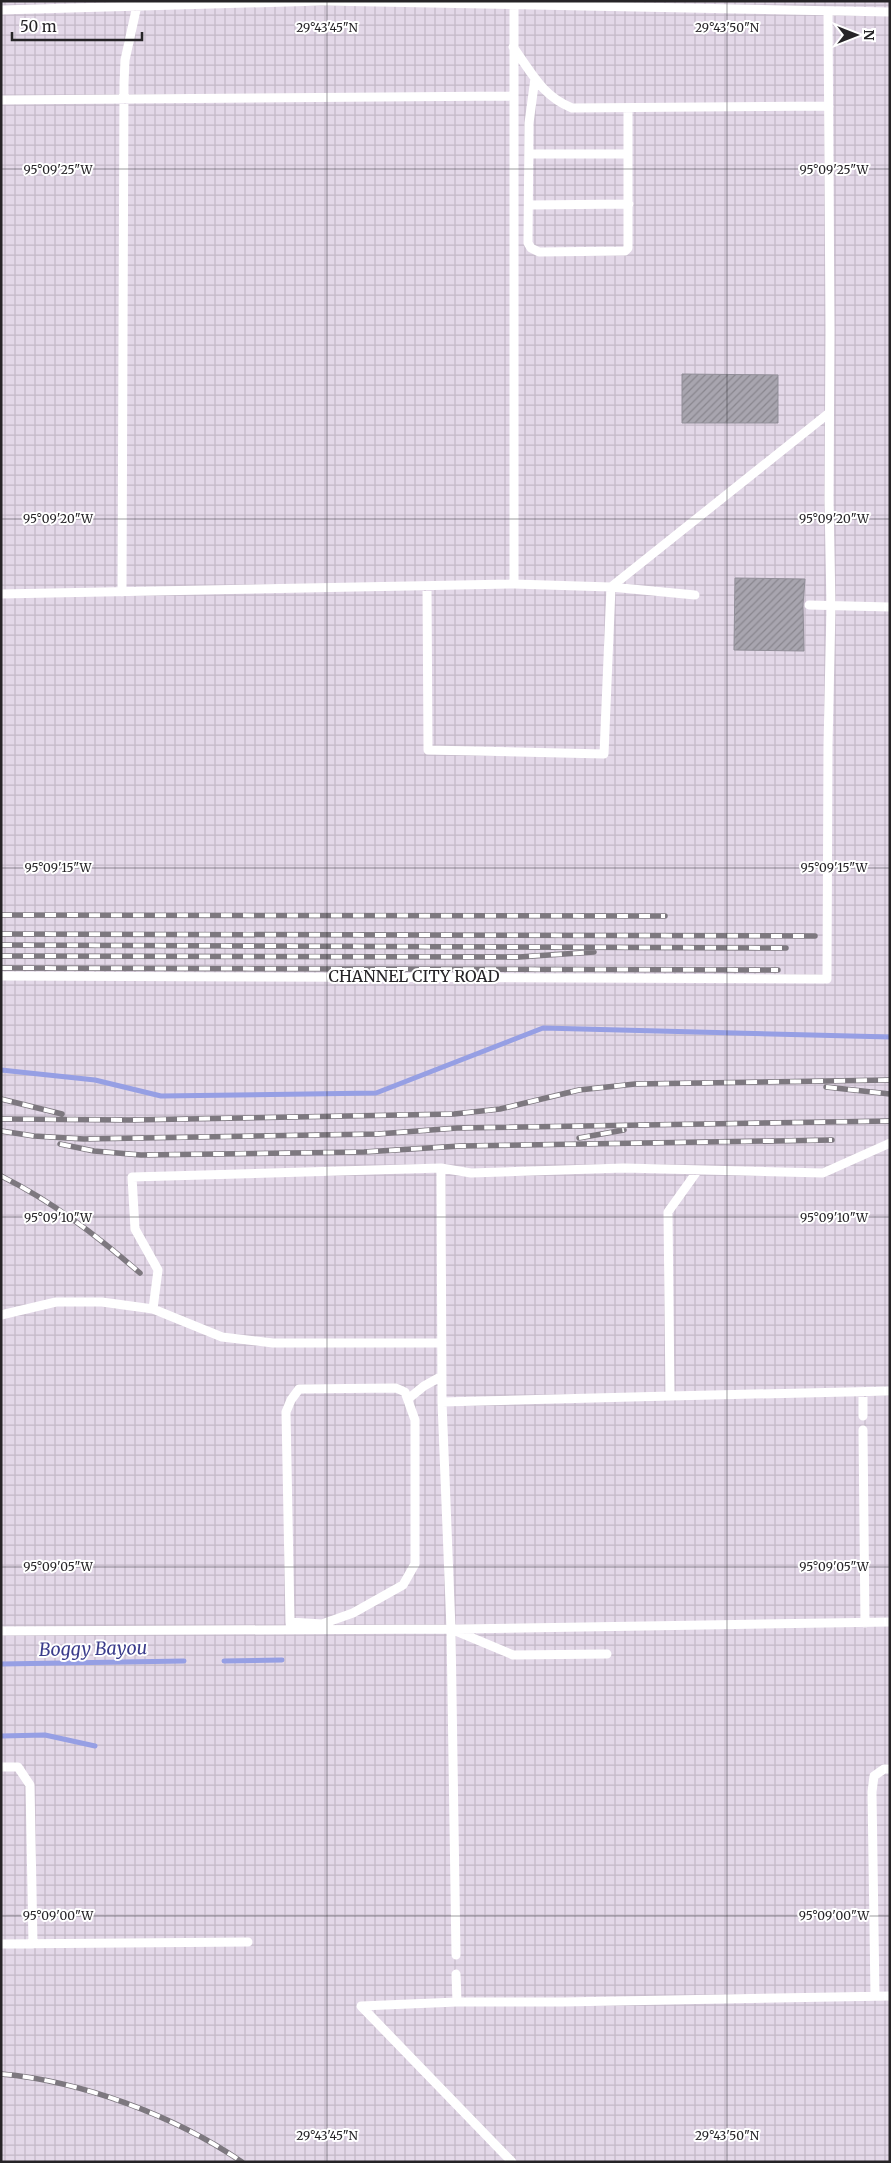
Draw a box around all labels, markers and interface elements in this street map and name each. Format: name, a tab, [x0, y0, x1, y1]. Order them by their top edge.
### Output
scale bar	[12, 10, 142, 42]
north arrow	[831, 10, 881, 60]
text: 50 m	[20, 17, 57, 36]
text: 29°43'45"N	[296, 20, 358, 35]
text: 29°43'50"N	[695, 20, 760, 35]
text: N	[860, 29, 878, 41]
text: 95°09'25"W	[24, 162, 93, 177]
text: 95°09'25"W	[800, 162, 869, 177]
text: 95°09'20"W	[23, 511, 94, 526]
text: 95°09'20"W	[799, 511, 870, 526]
text: 95°09'15"W	[24, 860, 93, 875]
text: 95°09'15"W	[800, 860, 869, 875]
street label: CHANNEL CITY ROAD	[328, 966, 500, 986]
text: 95°09'10"W	[24, 1210, 93, 1225]
text: 95°09'10"W	[800, 1210, 869, 1225]
text: 95°09'05"W	[23, 1559, 94, 1574]
text: 95°09'05"W	[799, 1559, 870, 1574]
water label: Boggy Bayou	[39, 1636, 147, 1661]
text: 95°09'00"W	[23, 1908, 94, 1923]
text: 95°09'00"W	[799, 1908, 870, 1923]
text: 29°43'45"N	[296, 2128, 358, 2143]
text: 29°43'50"N	[695, 2128, 760, 2143]

